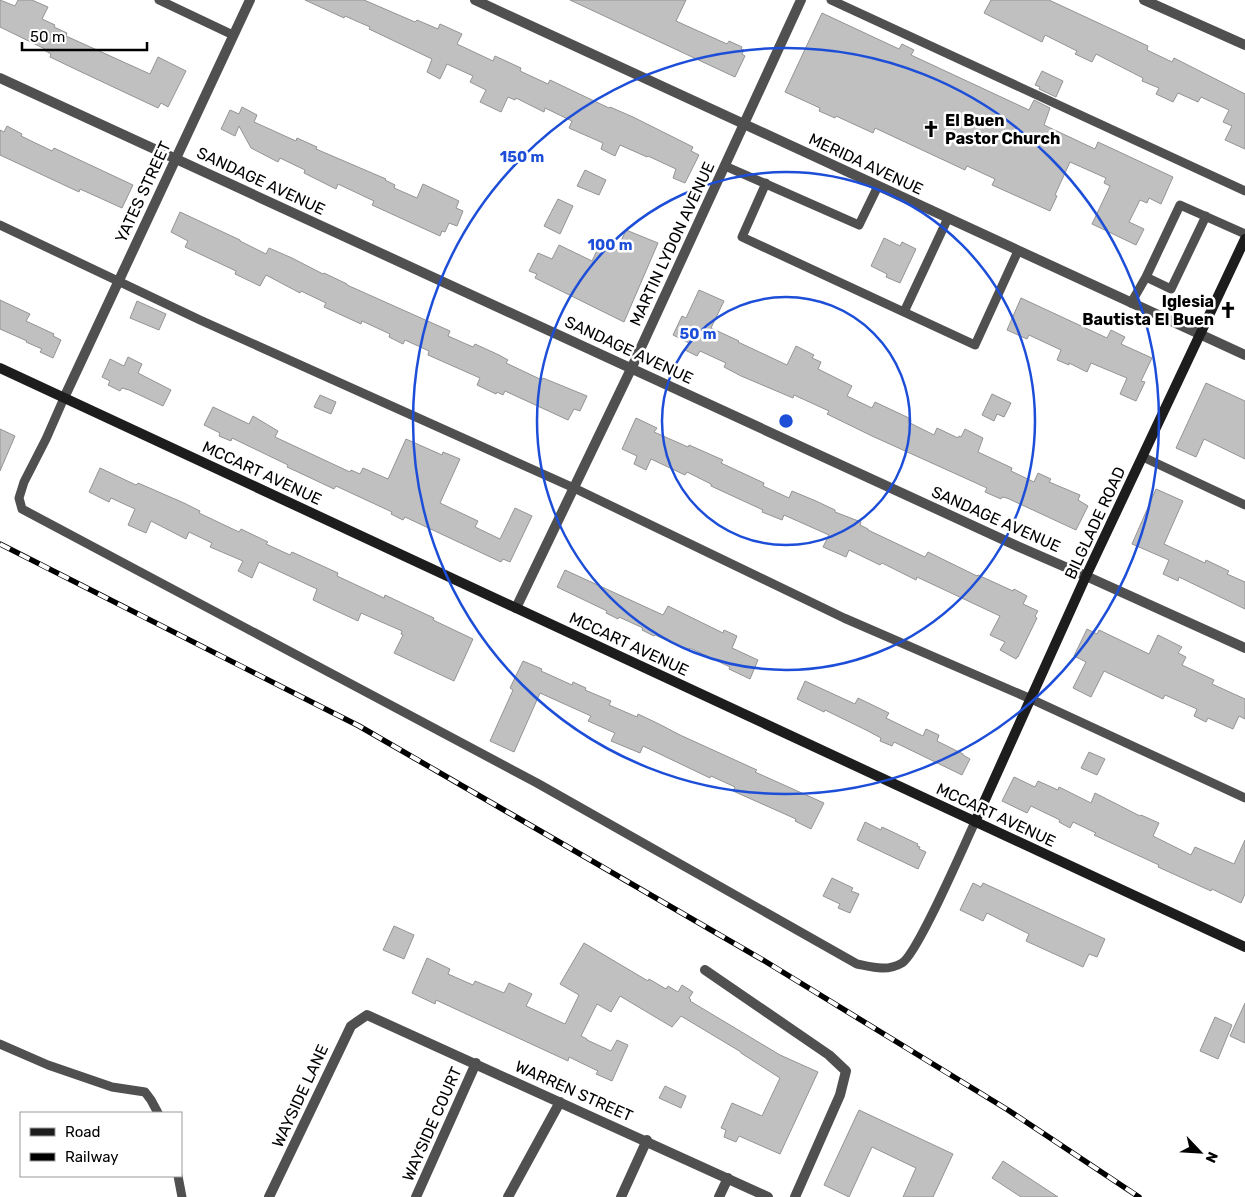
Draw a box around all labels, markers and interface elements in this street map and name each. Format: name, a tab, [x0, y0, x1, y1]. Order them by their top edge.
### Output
scale bar	[22, 20, 148, 52]
text: 50 m	[30, 28, 65, 46]
place label: El Buen Pastor Church	[945, 111, 1060, 148]
church icon: El Buen Pastor Church	[921, 119, 941, 139]
street label: MERIDA AVENUE	[806, 129, 926, 199]
street label: YATES STREET	[111, 138, 175, 246]
street label: SANDAGE AVENUE	[194, 143, 328, 219]
text: 150 m	[500, 148, 544, 166]
street label: MARTIN LYDON AVENUE	[626, 159, 718, 329]
text: 100 m	[588, 236, 632, 254]
place label: Iglesia Bautista El Buen	[1082, 292, 1214, 329]
church icon: Iglesia Bautista El Buen	[1218, 300, 1238, 320]
street label: SANDAGE AVENUE	[562, 312, 696, 388]
text: 50 m	[680, 325, 716, 343]
centre of rings	[777, 412, 795, 430]
street label: MCCART AVENUE	[199, 437, 325, 509]
street label: BILGLADE ROAD	[1061, 464, 1129, 582]
street label: SANDAGE AVENUE	[929, 482, 1063, 556]
street label: MCCART AVENUE	[566, 608, 692, 680]
street label: MCCART AVENUE	[933, 779, 1059, 851]
street label: WAYSIDE LANE	[268, 1041, 332, 1151]
street label: WARREN STREET	[512, 1056, 636, 1126]
street label: WAYSIDE COURT	[398, 1064, 466, 1184]
legend	[20, 1112, 182, 1177]
text: Road	[65, 1123, 101, 1141]
north arrow	[1175, 1127, 1225, 1177]
text: Railway	[65, 1148, 119, 1166]
text: N	[1201, 1149, 1221, 1165]

